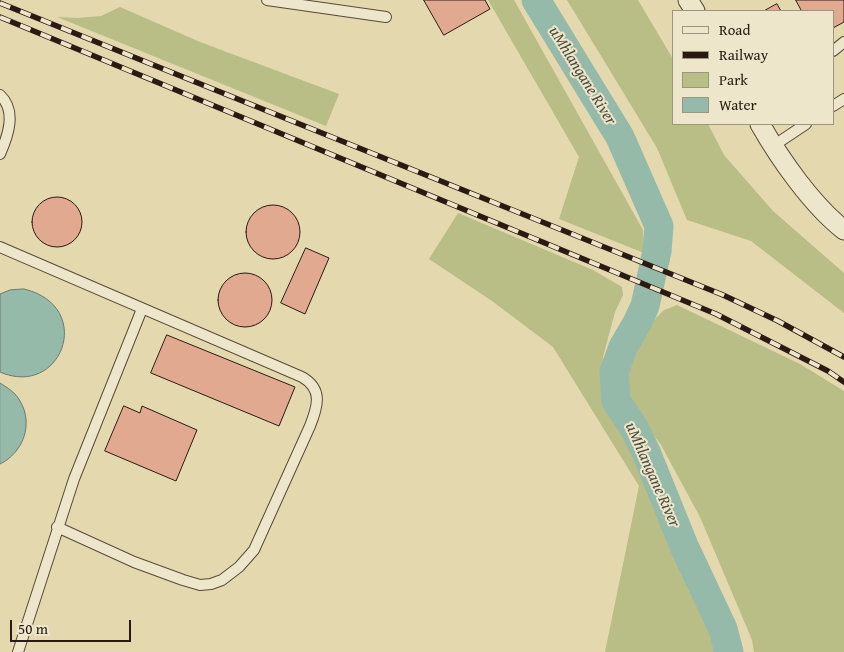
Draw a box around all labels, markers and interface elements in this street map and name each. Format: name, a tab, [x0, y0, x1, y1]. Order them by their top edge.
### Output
legend	[672, 10, 834, 125]
text: Road	[719, 19, 750, 40]
water label: uMhlangane River	[544, 23, 620, 129]
text: Railway	[719, 44, 768, 65]
text: Park	[719, 69, 748, 90]
text: Water	[719, 94, 757, 115]
water label: uMhlangane River	[620, 420, 684, 530]
scale bar	[12, 610, 134, 642]
text: 50 m	[18, 618, 48, 639]

